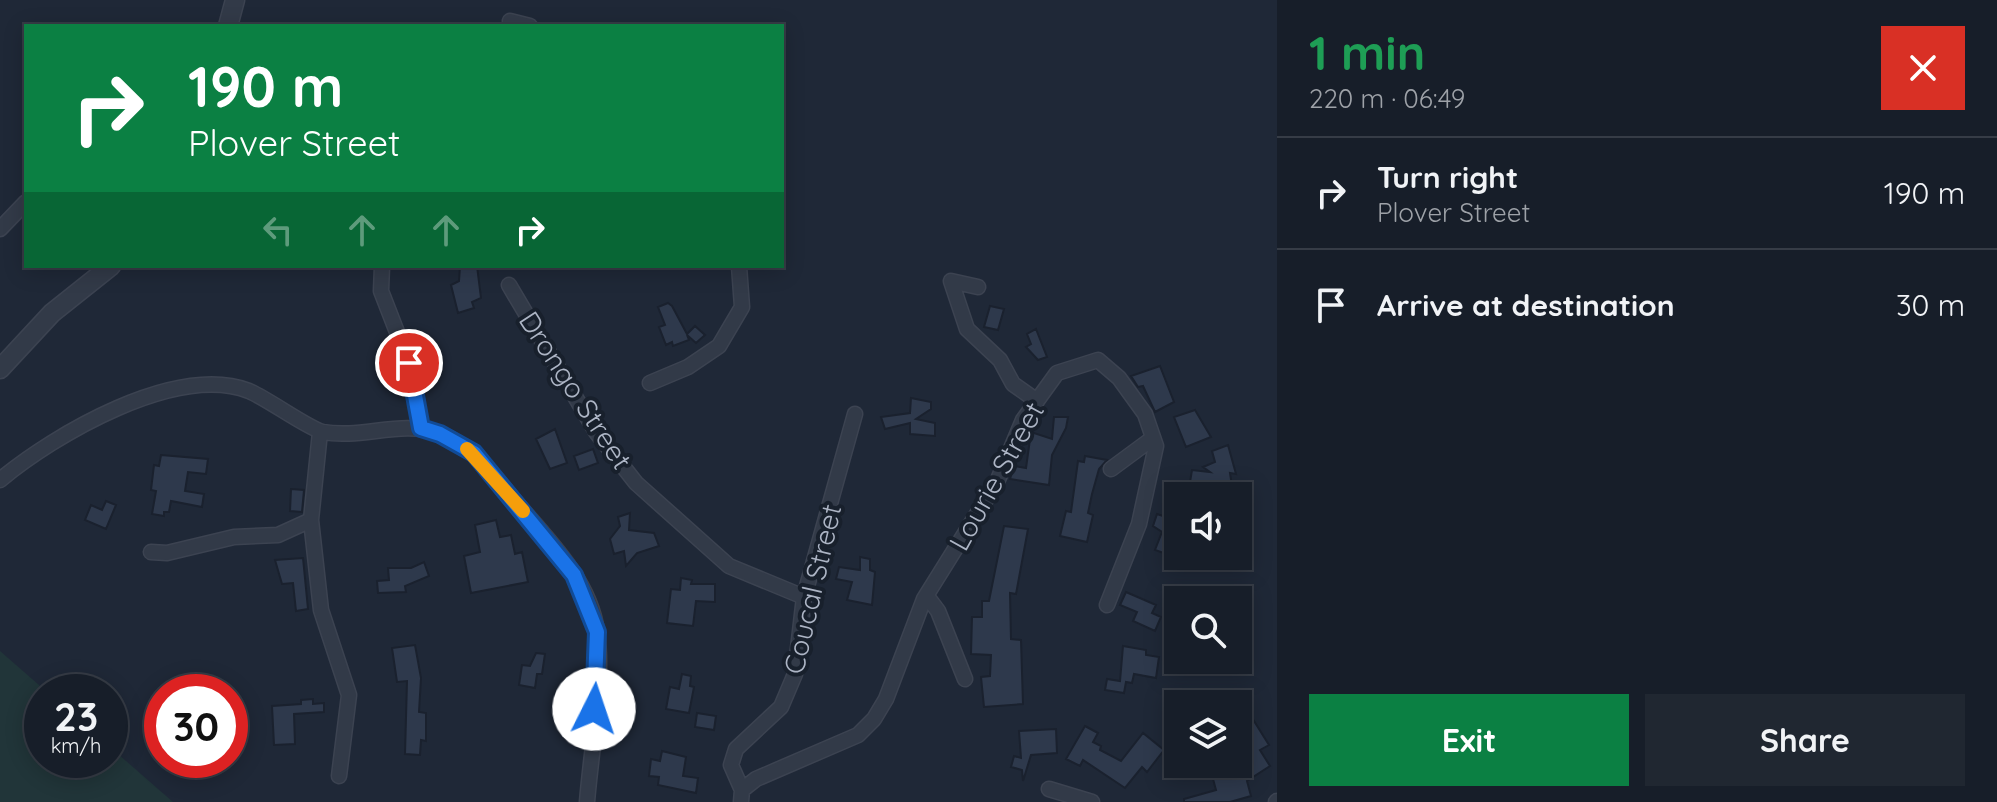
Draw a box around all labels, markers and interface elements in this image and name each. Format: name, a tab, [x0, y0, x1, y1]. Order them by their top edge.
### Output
text: 1 min	[1309, 22, 1425, 82]
button: close	[1881, 26, 1965, 110]
text: 190 m	[188, 51, 343, 121]
icon: right	[56, 56, 160, 160]
text: 220 m · 06:49	[1309, 82, 1465, 115]
text: Plover Street	[188, 120, 400, 165]
text: Turn right	[1377, 158, 1518, 196]
icon: right	[1309, 171, 1353, 215]
text: 190 m	[1884, 174, 1965, 212]
text: Plover Street	[1377, 196, 1530, 229]
icon: left	[256, 208, 300, 252]
icon: ahead	[340, 208, 384, 252]
icon: ahead	[424, 208, 468, 252]
icon: right	[508, 208, 552, 252]
icon: arrive	[1309, 283, 1353, 327]
text: Arrive at destination	[1377, 286, 1675, 324]
text: 30 m	[1896, 286, 1965, 324]
street label: Drongo Street	[512, 304, 640, 476]
pin	[375, 329, 443, 397]
icon: arrive	[387, 341, 431, 385]
street label: Lourie Street	[941, 396, 1051, 556]
map controls	[1164, 482, 1252, 778]
button: sound	[1164, 482, 1252, 570]
street label: Coucal Street	[775, 501, 849, 677]
button: search	[1164, 586, 1252, 674]
position arrow	[552, 667, 636, 751]
speed limit sign: 30	[144, 674, 248, 778]
button: layers	[1164, 690, 1252, 778]
text: 23	[54, 691, 98, 741]
button: Exit	[1309, 694, 1629, 786]
button: Share	[1645, 694, 1965, 786]
text: km/h	[51, 733, 101, 758]

